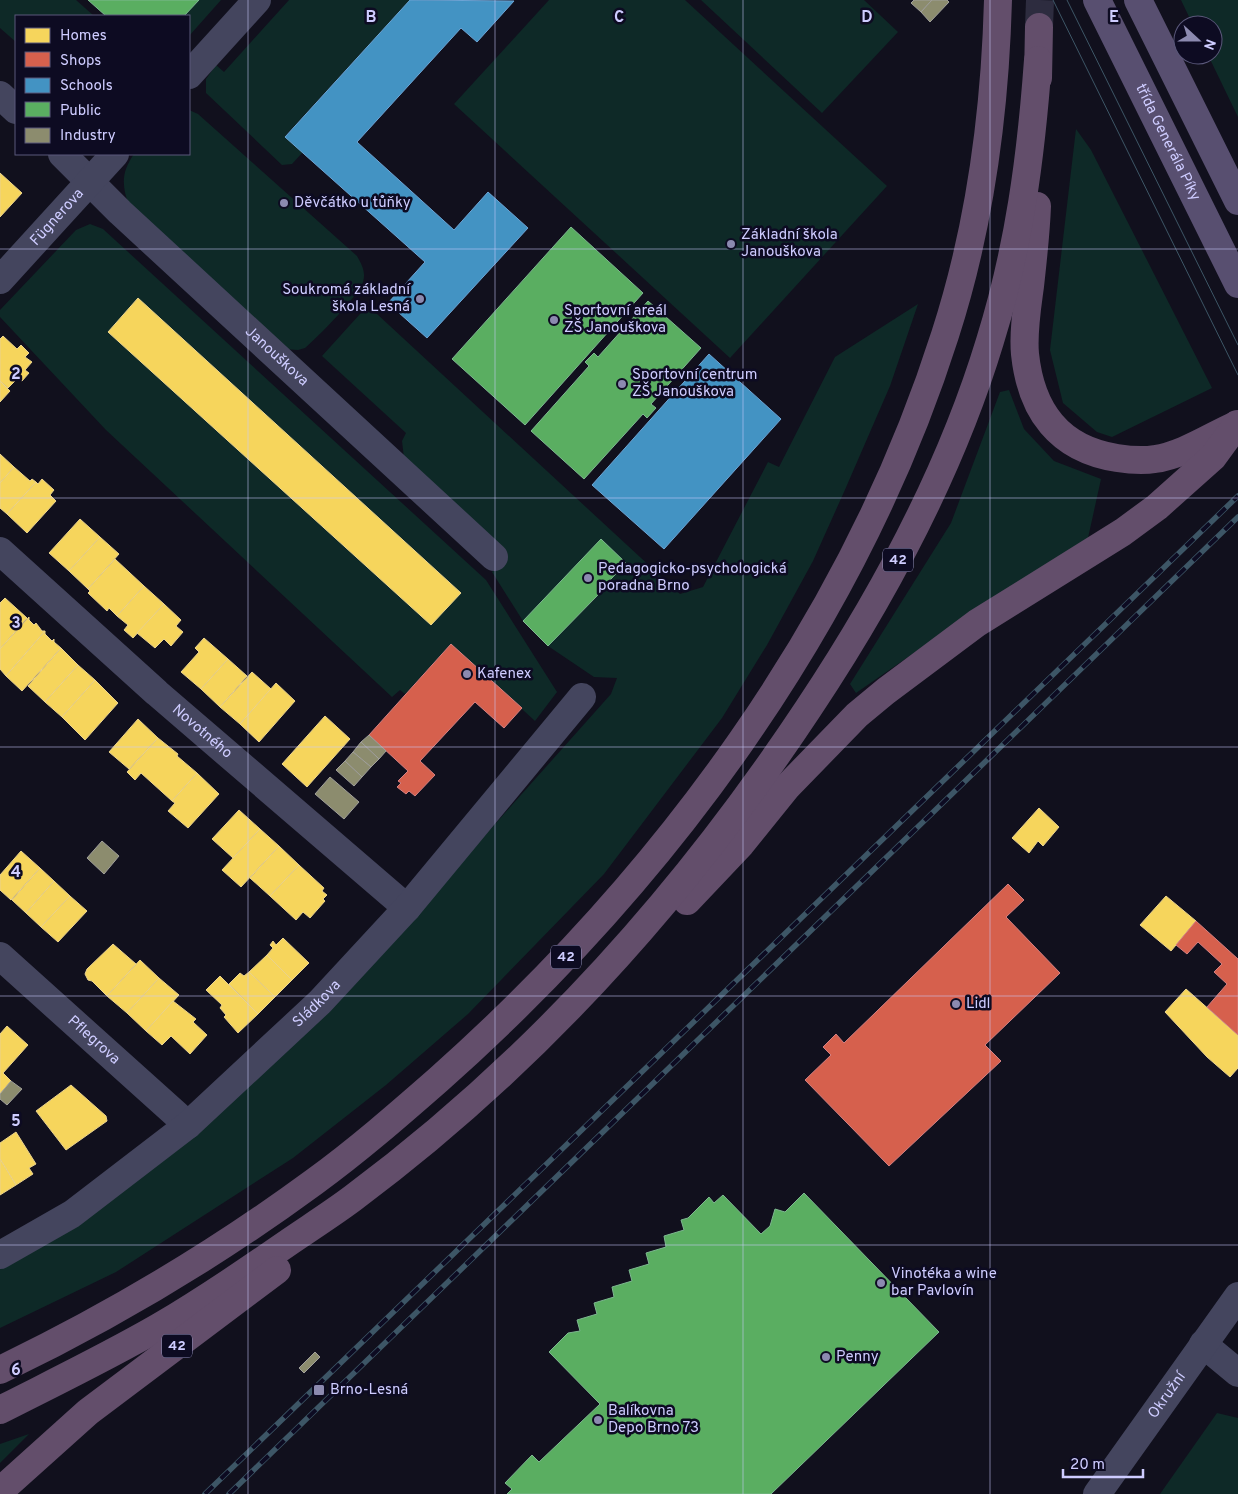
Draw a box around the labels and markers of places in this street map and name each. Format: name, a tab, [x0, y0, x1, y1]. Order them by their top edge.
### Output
place label: Děvčátko u tůňky	[294, 194, 411, 213]
marker: Děvčátko u tůňky	[278, 197, 290, 209]
place label: Základní škola Janouškova	[741, 226, 838, 262]
marker: Základní škola Janouškova	[725, 238, 737, 250]
place label: Soukromá základní škola Lesná	[282, 281, 411, 317]
marker: Soukromá základní škola Lesná	[414, 293, 426, 305]
place label: Sportovní areál ZŠ Janouškova	[564, 302, 667, 338]
marker: Sportovní areál ZŠ Janouškova	[548, 314, 560, 326]
place label: Sportovní centrum ZŠ Janouškova	[632, 366, 758, 402]
marker: Sportovní centrum ZŠ Janouškova	[616, 378, 628, 390]
place label: Pedagogicko-psychologická poradna Brno	[598, 560, 787, 596]
marker: Pedagogicko-psychologická poradna Brno	[582, 572, 594, 584]
place label: Kafenex	[477, 665, 532, 684]
marker: Kafenex	[461, 668, 473, 680]
place label: Lidl	[966, 995, 991, 1014]
marker: Lidl	[950, 998, 962, 1010]
place label: Vinotéka a wine bar Pavlovín	[891, 1265, 997, 1301]
marker: Vinotéka a wine bar Pavlovín	[875, 1277, 887, 1289]
place label: Penny	[836, 1348, 879, 1367]
marker: Penny	[820, 1351, 832, 1363]
place label: Brno-Lesná	[330, 1381, 408, 1400]
marker: Brno-Lesná	[312, 1383, 326, 1397]
place label: Balíkovna Depo Brno 73	[608, 1402, 699, 1438]
marker: Balíkovna Depo Brno 73	[592, 1414, 604, 1426]

